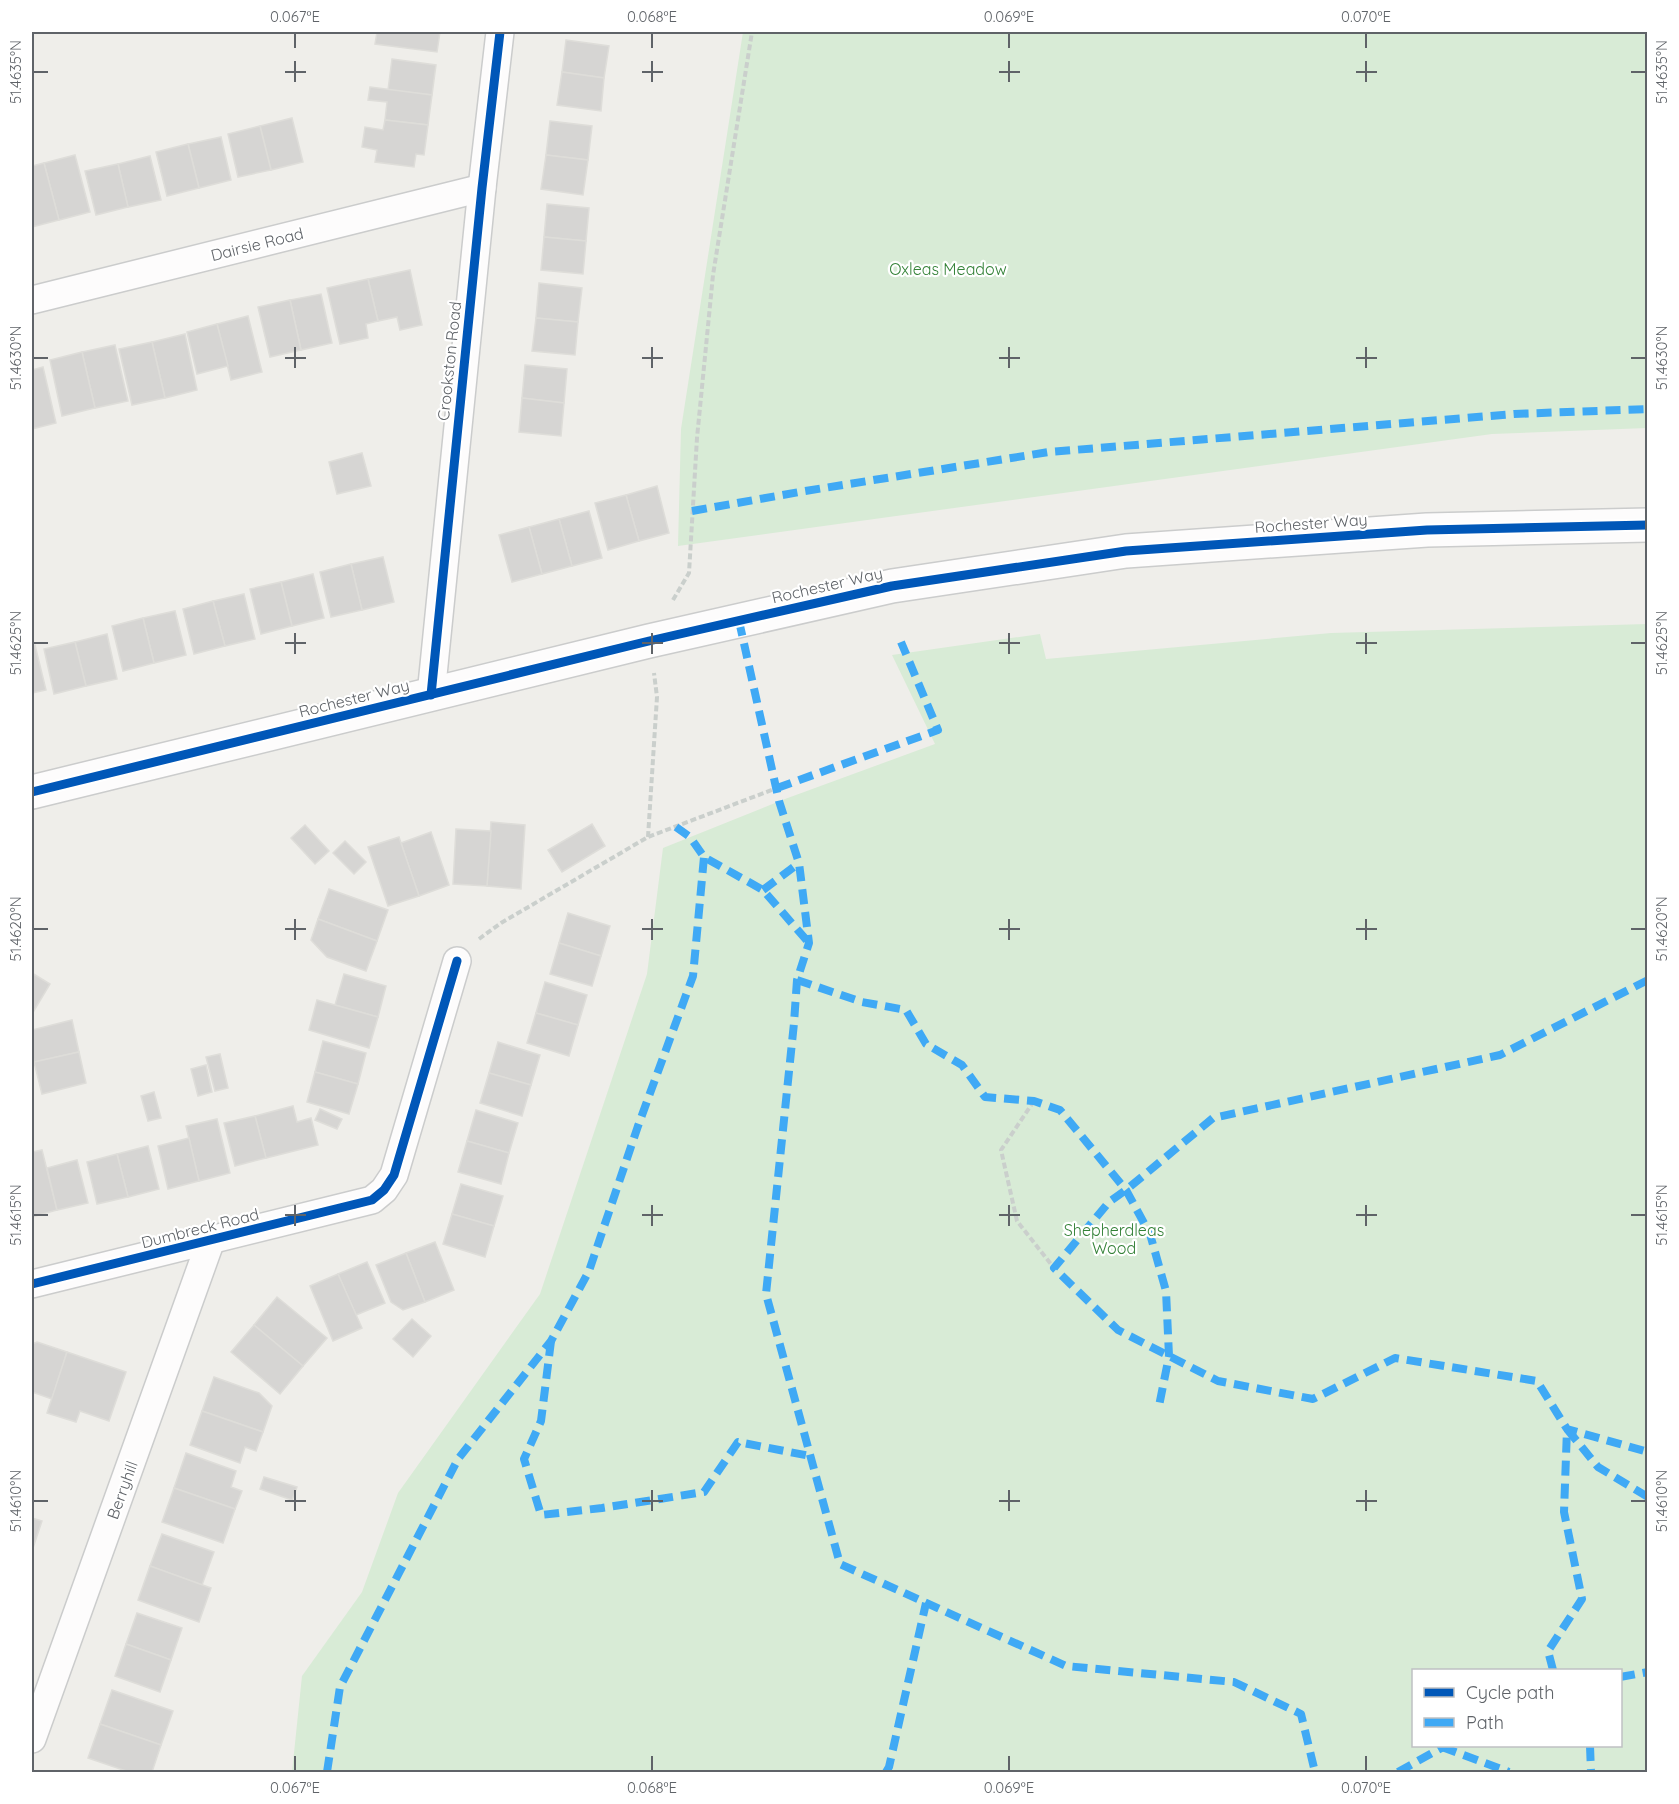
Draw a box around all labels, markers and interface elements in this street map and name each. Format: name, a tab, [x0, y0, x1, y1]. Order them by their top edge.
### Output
text: 0.067°E	[270, 7, 320, 26]
text: 0.068°E	[627, 7, 677, 26]
text: 0.069°E	[984, 7, 1034, 26]
text: 0.070°E	[1341, 7, 1391, 26]
text: 51.4635°N	[6, 40, 25, 104]
text: 51.4635°N	[1652, 40, 1671, 104]
street label: Dairsie Road	[209, 223, 305, 265]
park label: Oxleas Meadow	[889, 259, 1007, 279]
street label: Crookston Road	[433, 300, 465, 422]
text: 51.4630°N	[6, 326, 25, 390]
text: 51.4630°N	[1652, 326, 1671, 390]
street label: Rochester Way	[1254, 509, 1368, 537]
street label: Rochester Way	[770, 563, 884, 607]
text: 51.4625°N	[6, 611, 25, 675]
text: 51.4625°N	[1652, 611, 1671, 675]
street label: Rochester Way	[297, 675, 411, 721]
text: 51.4620°N	[6, 896, 25, 962]
text: 51.4620°N	[1652, 896, 1671, 962]
text: 51.4615°N	[6, 1184, 25, 1246]
text: 51.4615°N	[1652, 1184, 1671, 1246]
street label: Dumbreck Road	[139, 1204, 261, 1252]
park label: Shepherdleas Wood	[1064, 1220, 1164, 1258]
street label: Berryhill	[102, 1458, 142, 1522]
text: 51.4610°N	[6, 1470, 25, 1532]
text: 51.4610°N	[1652, 1470, 1671, 1532]
legend	[1412, 1669, 1622, 1747]
text: Cycle path	[1466, 1681, 1554, 1704]
text: Path	[1466, 1711, 1504, 1734]
text: 0.067°E	[270, 1778, 320, 1797]
text: 0.068°E	[627, 1778, 677, 1797]
text: 0.069°E	[984, 1778, 1034, 1797]
text: 0.070°E	[1341, 1778, 1391, 1797]

